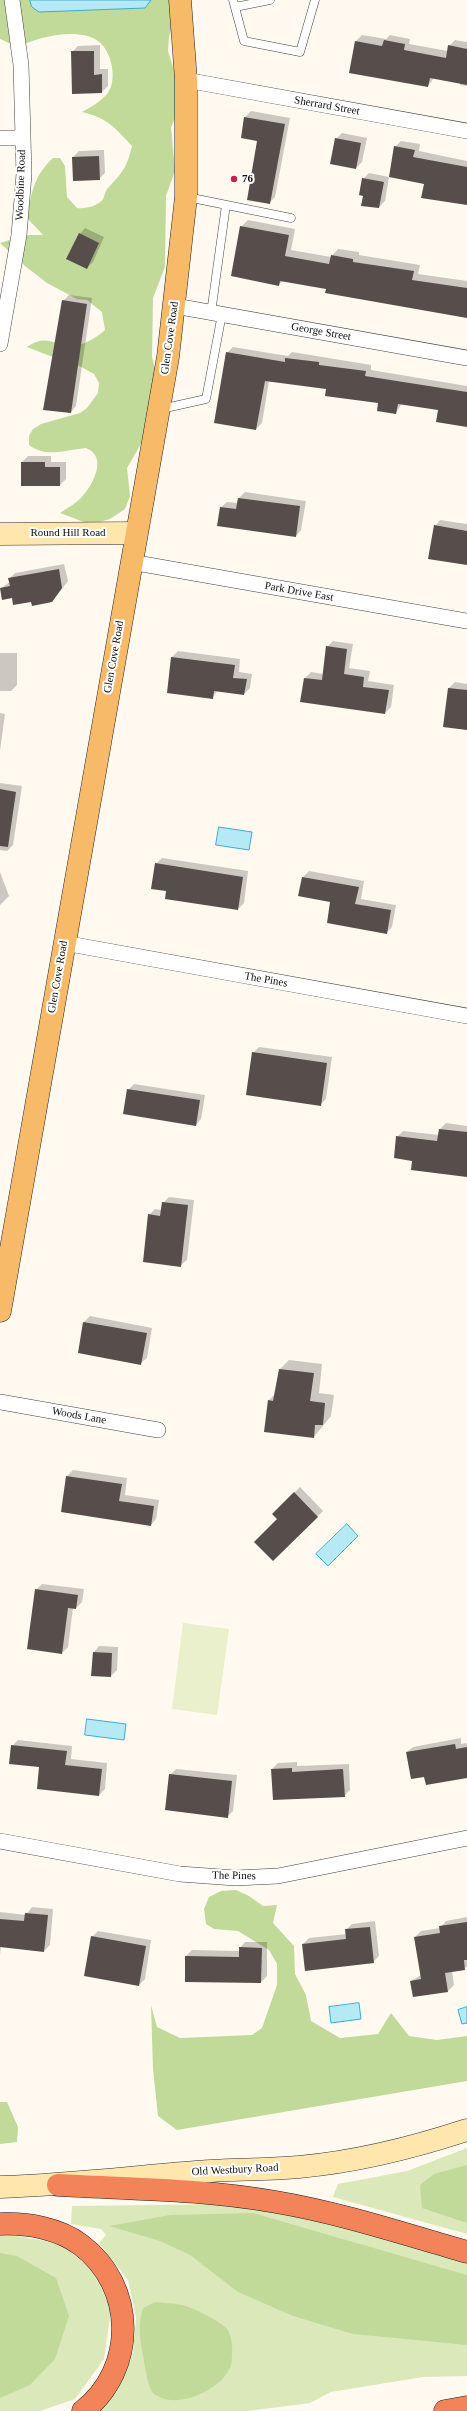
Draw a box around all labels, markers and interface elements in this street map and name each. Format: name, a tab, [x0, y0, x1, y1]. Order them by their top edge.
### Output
street label: Sherrard Street	[293, 94, 361, 118]
street label: Woodbine Road	[13, 149, 29, 221]
place label: 76	[242, 172, 253, 186]
marker: 76	[229, 174, 239, 184]
street label: Glen Cove Road	[158, 301, 182, 375]
street label: George Street	[290, 320, 352, 344]
street label: Round Hill Road	[30, 526, 106, 540]
street label: Park Drive East	[264, 579, 334, 605]
street label: Glen Cove Road	[101, 620, 127, 694]
street label: Glen Cove Road	[45, 940, 71, 1014]
street label: The Pines	[243, 970, 289, 990]
street label: Woods Lane	[51, 1405, 107, 1427]
street label: The Pines	[212, 1869, 256, 1883]
street label: Old Westbury Road	[191, 2161, 279, 2179]

